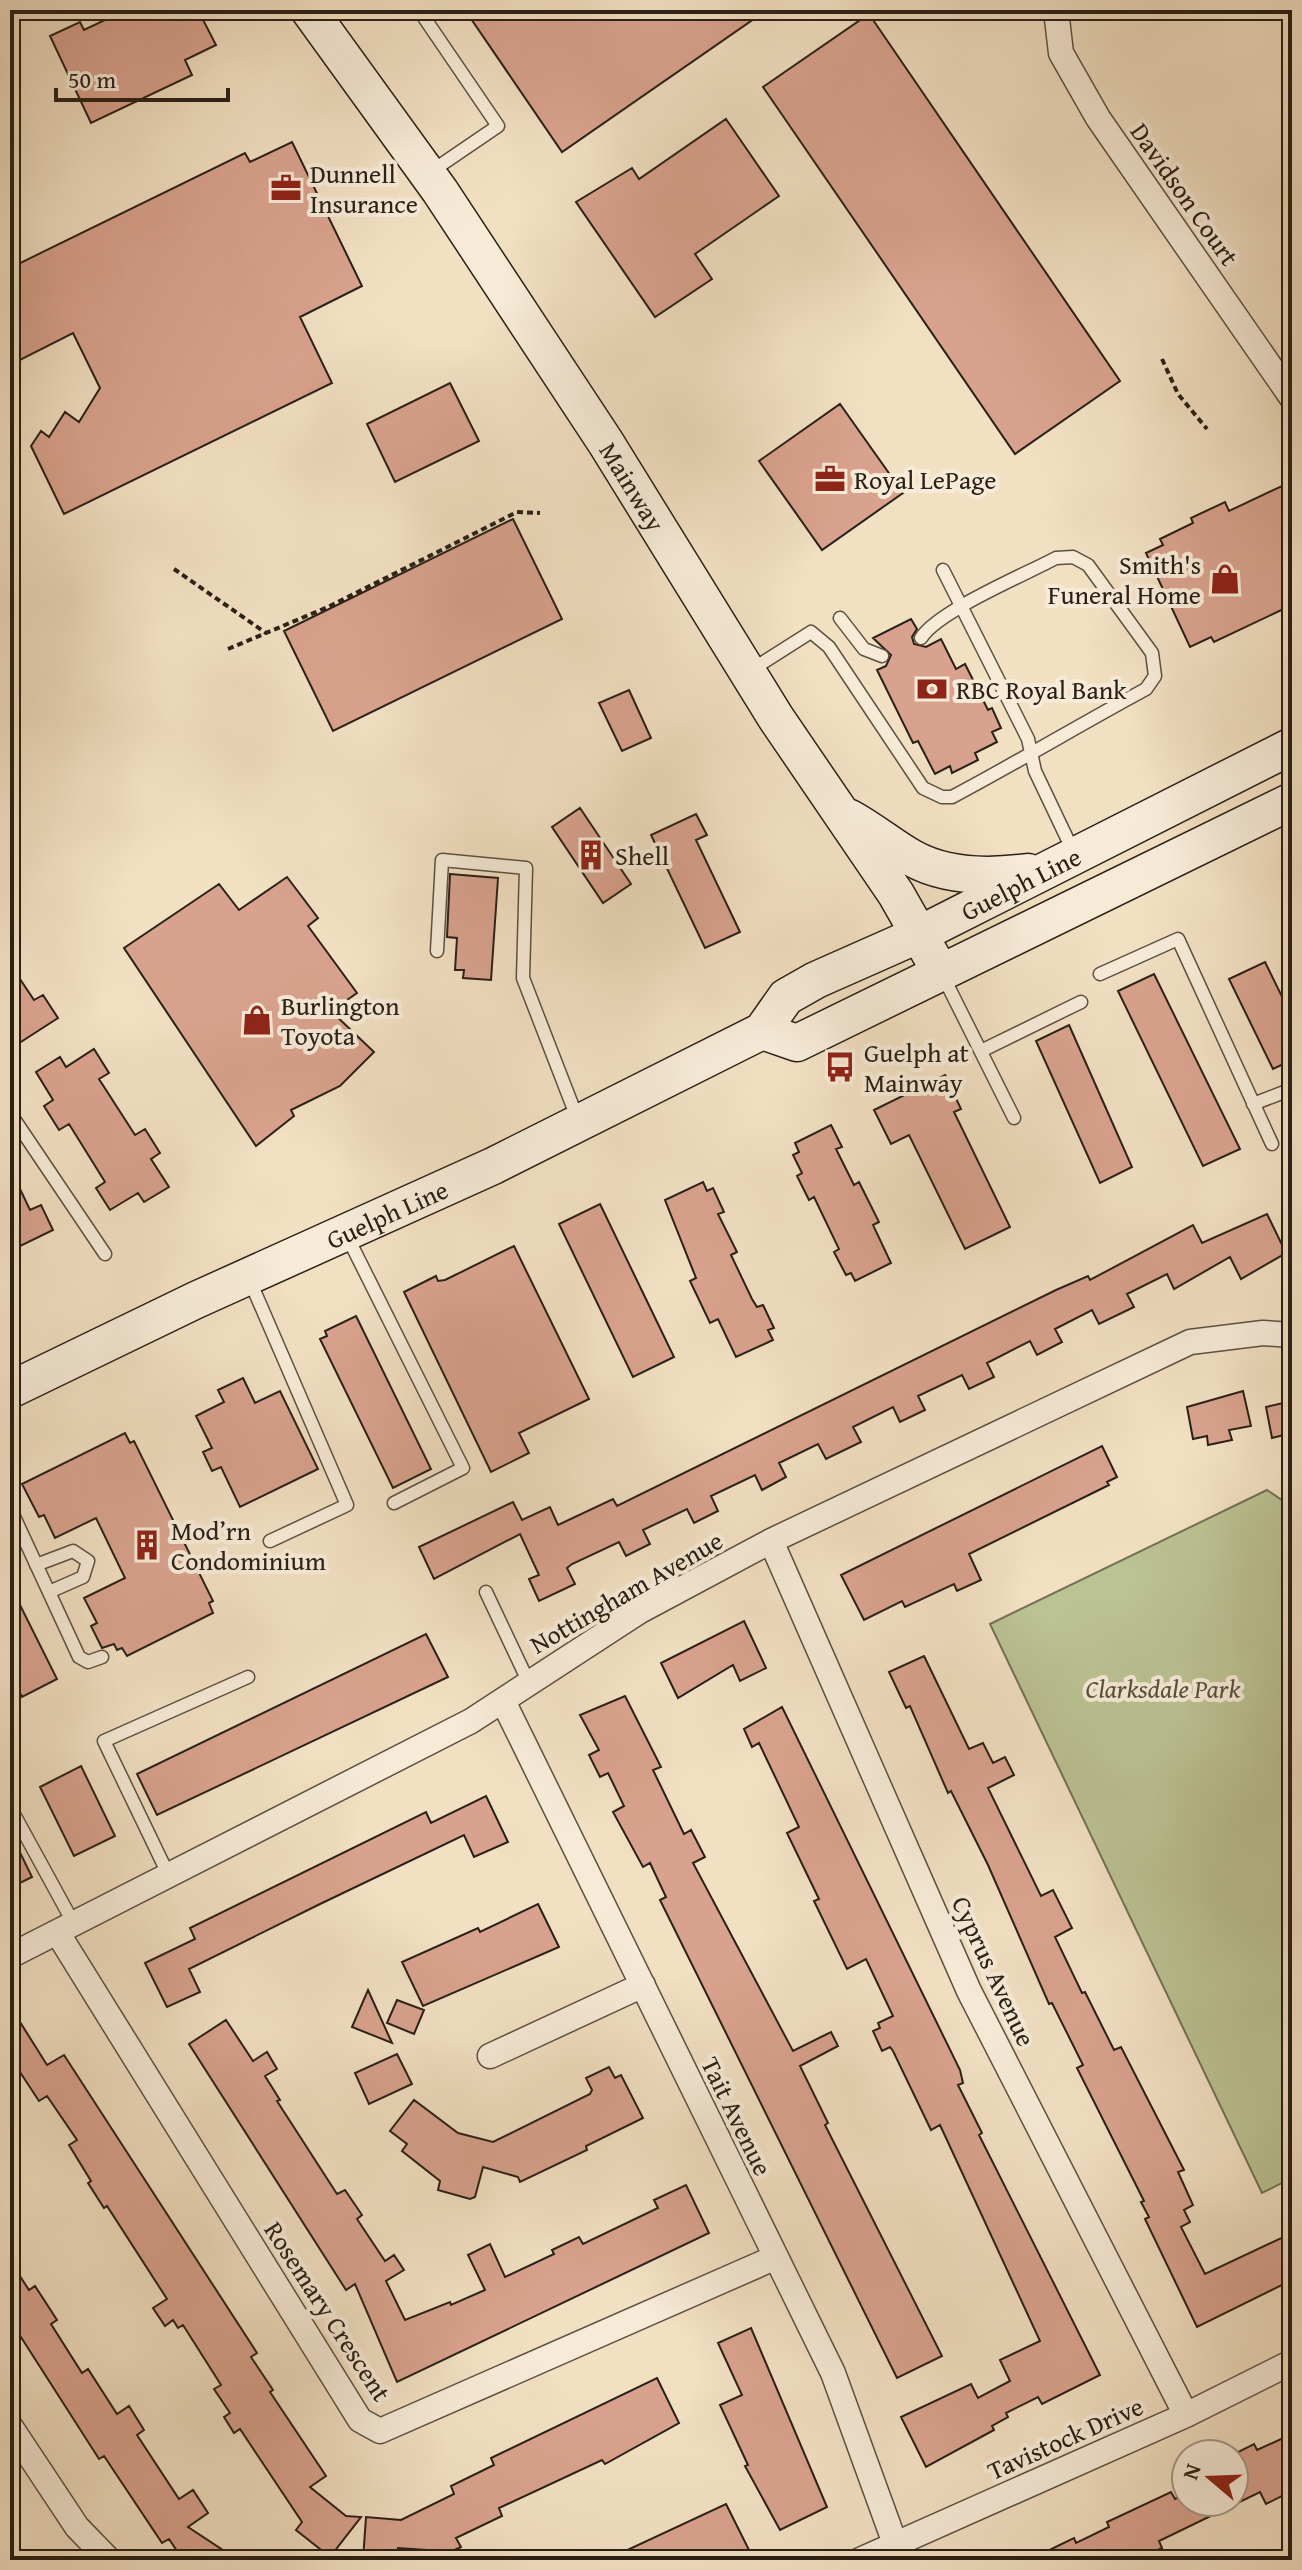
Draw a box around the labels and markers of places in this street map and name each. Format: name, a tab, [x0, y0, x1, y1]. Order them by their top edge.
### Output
place label: Dunnell Insurance	[310, 154, 418, 223]
office icon: Dunnell Insurance	[269, 171, 303, 205]
place label: Royal LePage	[854, 460, 996, 499]
office icon: Royal LePage	[813, 462, 847, 496]
place label: Smith's Funeral Home	[1048, 545, 1201, 614]
shop icon: Smith's Funeral Home	[1208, 562, 1242, 596]
place label: RBC Royal Bank	[956, 670, 1127, 709]
bank icon: RBC Royal Bank	[915, 672, 949, 706]
place label: Shell	[615, 836, 669, 875]
building icon: Shell	[574, 838, 608, 872]
place label: Burlington Toyota	[281, 986, 400, 1055]
shop icon: Burlington Toyota	[240, 1003, 274, 1037]
place label: Guelph at Mainway	[864, 1033, 969, 1102]
bus stop icon: Guelph at Mainway	[823, 1050, 857, 1084]
place label: Mod’rn Condominium	[171, 1511, 326, 1580]
building icon: Mod’rn Condominium	[130, 1528, 164, 1562]

